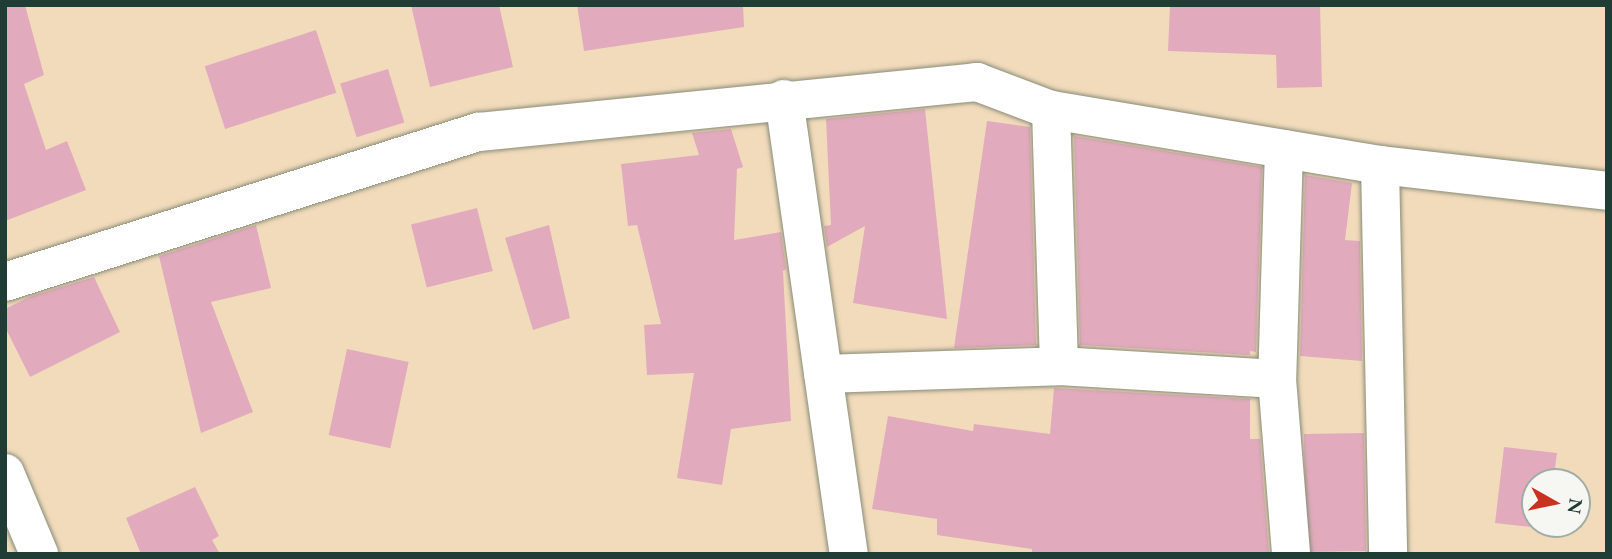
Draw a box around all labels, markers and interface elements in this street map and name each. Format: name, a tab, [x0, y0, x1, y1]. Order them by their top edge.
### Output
north arrow	[1521, 468, 1591, 538]
text: N	[1562, 497, 1589, 516]

